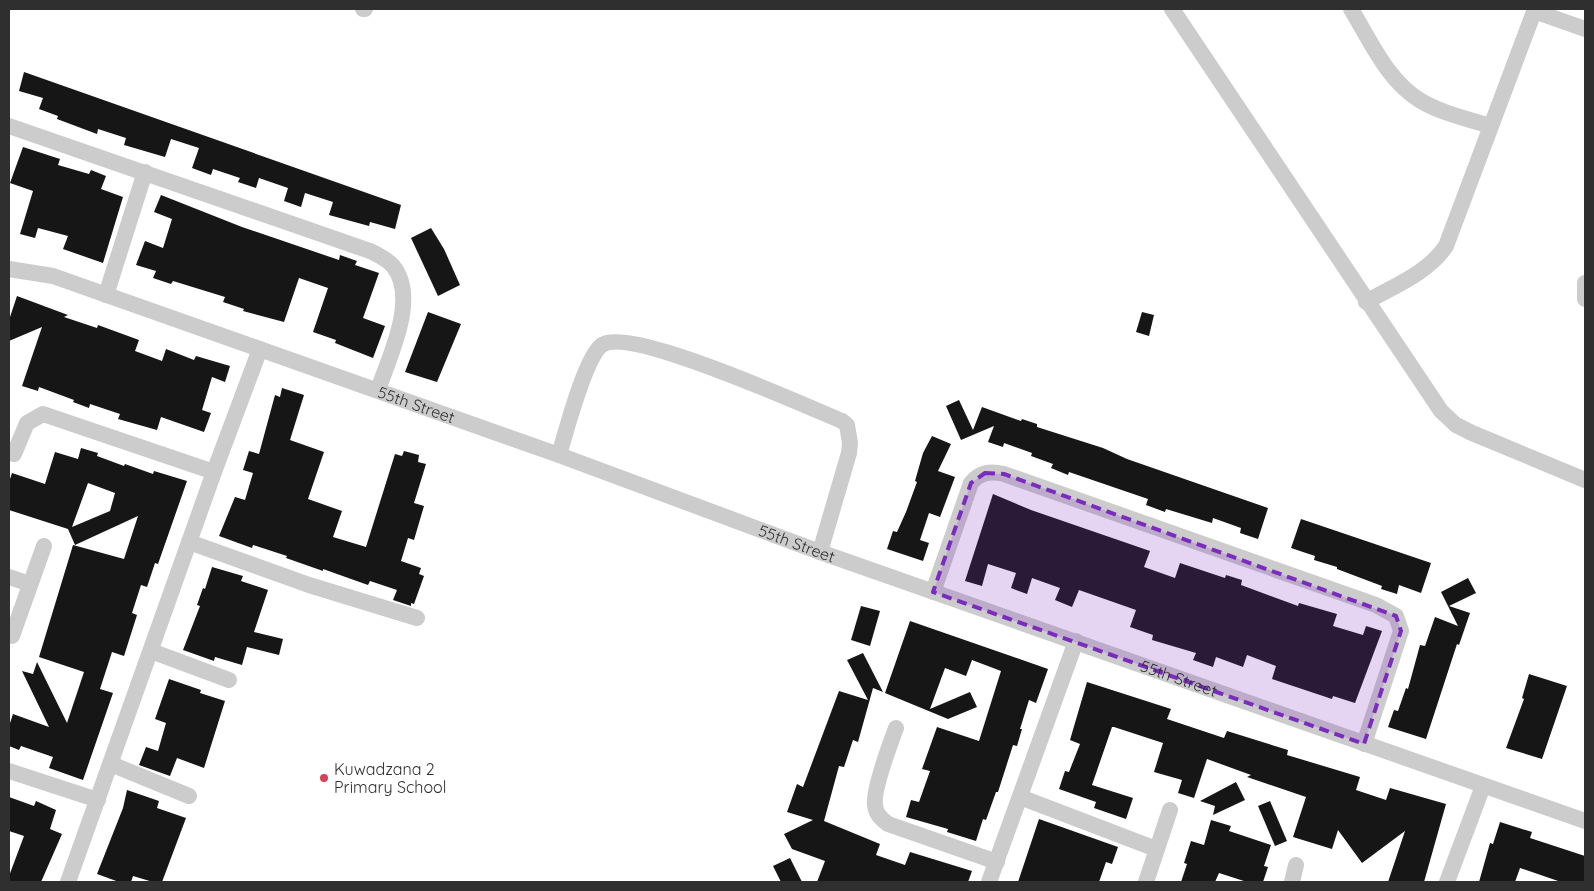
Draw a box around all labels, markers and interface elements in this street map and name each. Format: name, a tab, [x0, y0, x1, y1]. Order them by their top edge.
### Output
street label: 55th Street	[375, 382, 457, 427]
street label: 55th Street	[756, 520, 838, 567]
street label: 55th Street	[1138, 655, 1220, 701]
place label: Kuwadzana 2 Primary School	[334, 759, 446, 797]
marker: Kuwadzana 2 Primary School	[318, 772, 330, 784]

